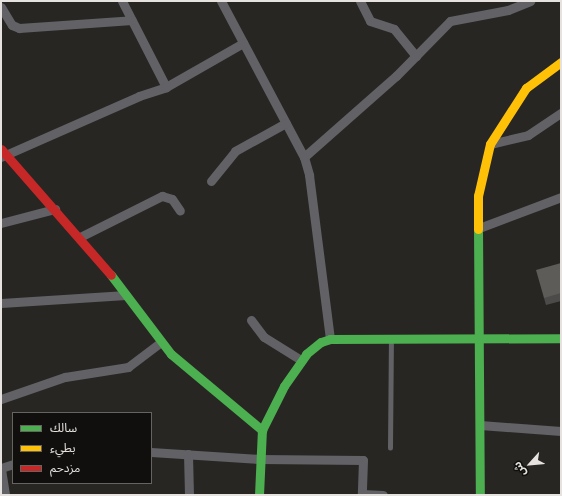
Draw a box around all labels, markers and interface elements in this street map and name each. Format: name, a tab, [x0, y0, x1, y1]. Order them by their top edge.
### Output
legend	[12, 412, 152, 484]
text: سالك	[50, 420, 77, 435]
text: بطيء	[50, 440, 76, 455]
north arrow	[510, 444, 550, 484]
text: مزدحم	[50, 460, 80, 475]
text: ش	[510, 460, 529, 479]

